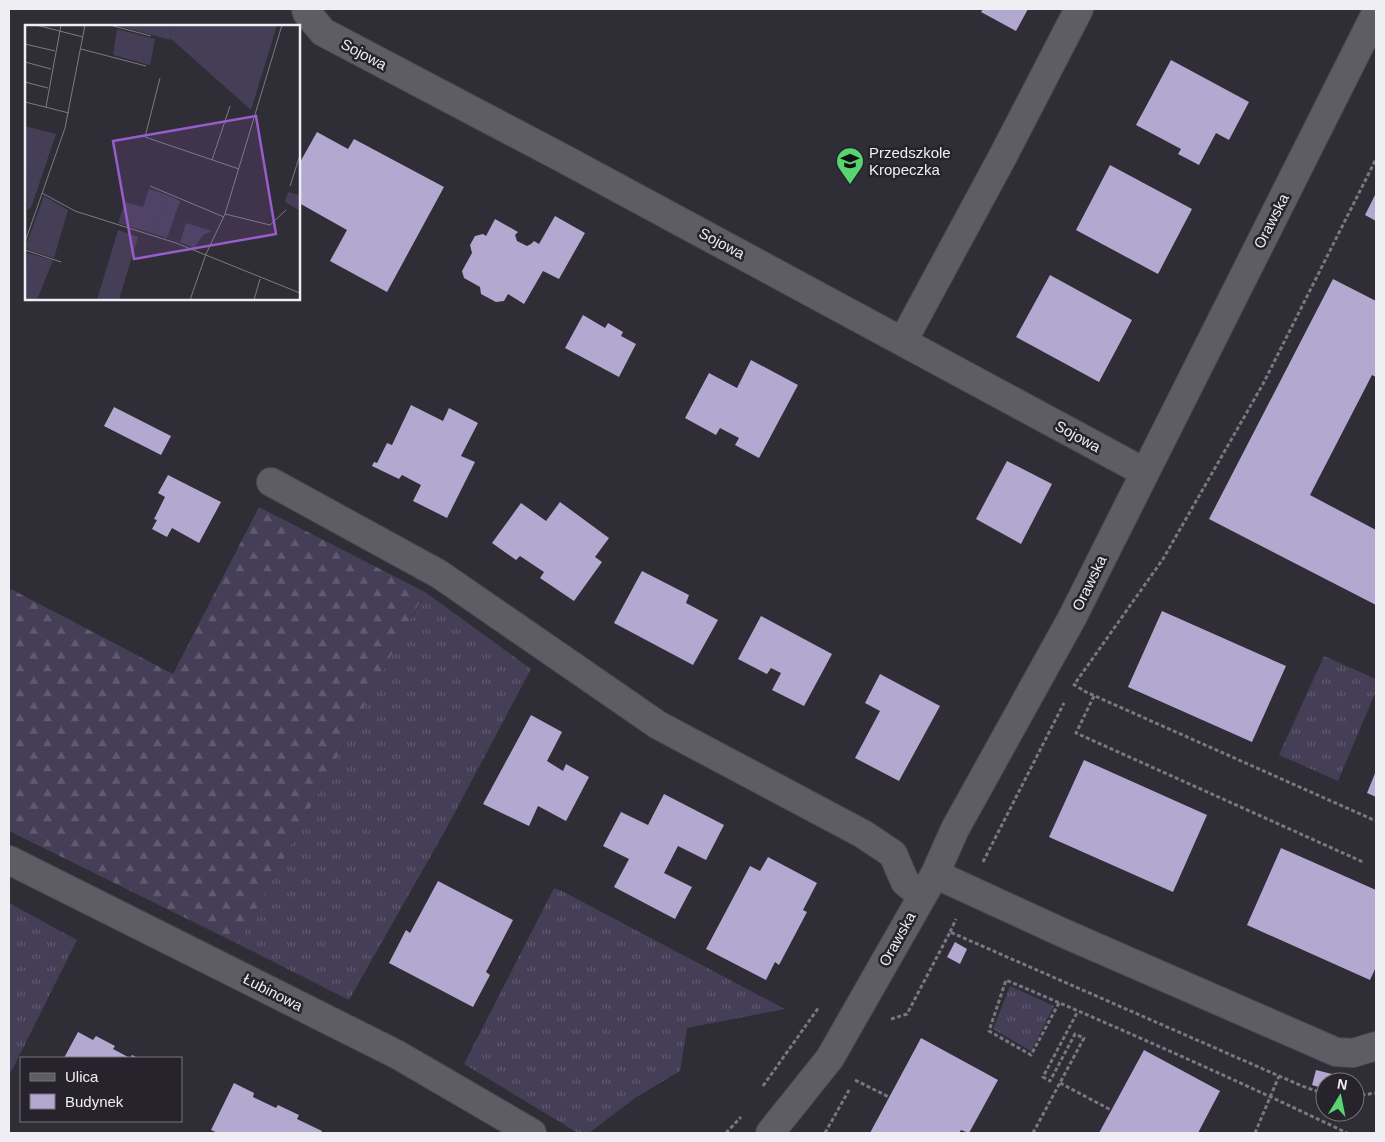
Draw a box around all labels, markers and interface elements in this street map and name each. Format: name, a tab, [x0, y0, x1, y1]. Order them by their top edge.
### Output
inset map	[25, 25, 300, 300]
street label: Sojowa	[338, 35, 390, 73]
place label: Przedszkole Kropeczka	[869, 144, 951, 178]
school or university icon: Przedszkole Kropeczka	[835, 146, 865, 185]
street label: Orawska	[1250, 190, 1292, 251]
street label: Sojowa	[696, 224, 748, 262]
street label: Sojowa	[1052, 417, 1104, 456]
street label: Orawska	[1068, 552, 1110, 613]
street label: Orawska	[875, 908, 919, 969]
street label: Łubinowa	[241, 970, 306, 1014]
legend	[20, 1057, 182, 1122]
text: Ulica	[65, 1068, 99, 1085]
north arrow	[1315, 1072, 1365, 1122]
text: N	[1336, 1075, 1349, 1093]
text: Budynek	[65, 1093, 124, 1110]

